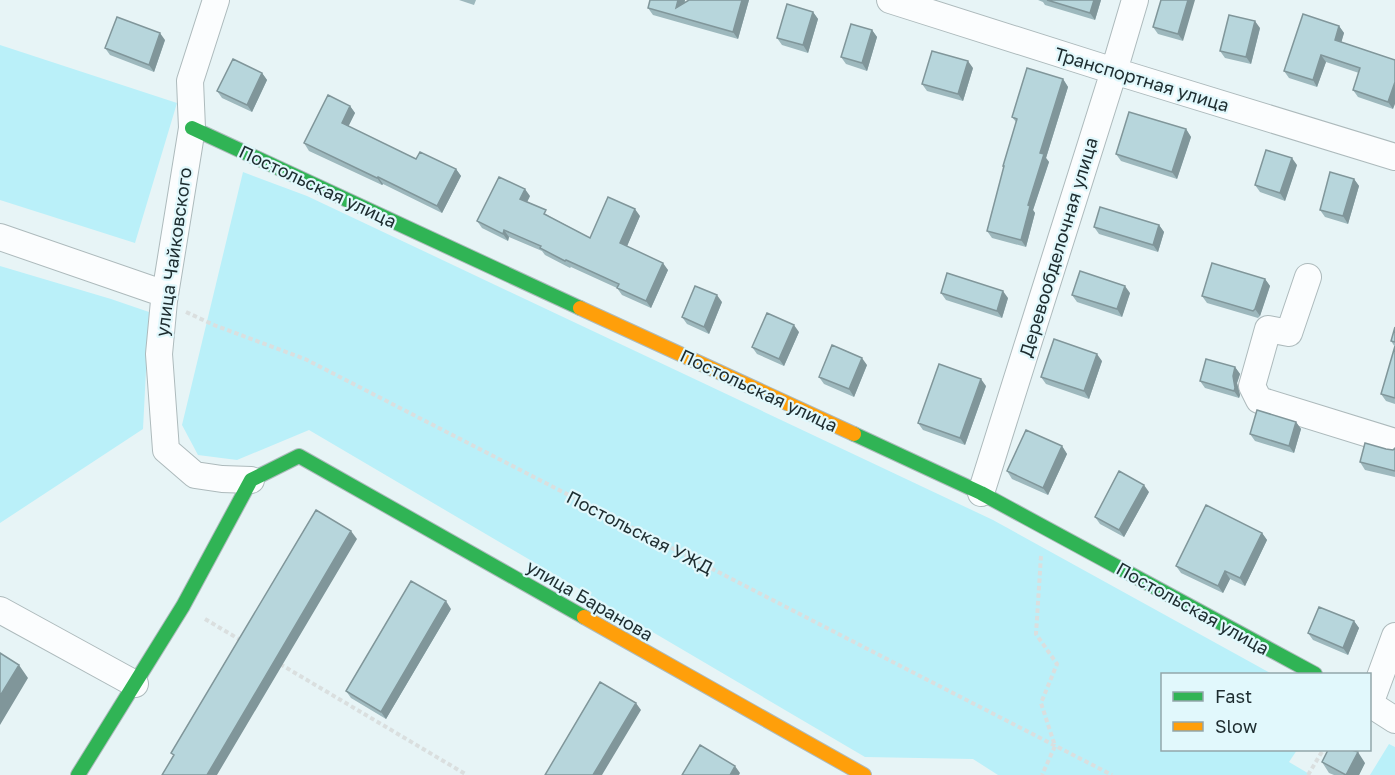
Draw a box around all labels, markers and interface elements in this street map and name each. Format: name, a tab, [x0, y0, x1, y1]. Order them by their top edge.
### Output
street label: Транспортная улица	[1052, 42, 1232, 116]
street label: Деревообделочная улица	[1014, 135, 1102, 359]
street label: Постольская улица	[236, 140, 400, 232]
street label: улица Чайковского	[150, 166, 196, 338]
street label: Постольская улица	[677, 344, 841, 436]
street label: Постольская УЖД	[563, 486, 717, 578]
street label: улица Баранова	[523, 555, 657, 645]
street label: Постольская улица	[1113, 557, 1273, 659]
legend	[1161, 673, 1371, 751]
text: Fast	[1215, 685, 1252, 707]
text: Slow	[1215, 715, 1258, 737]

